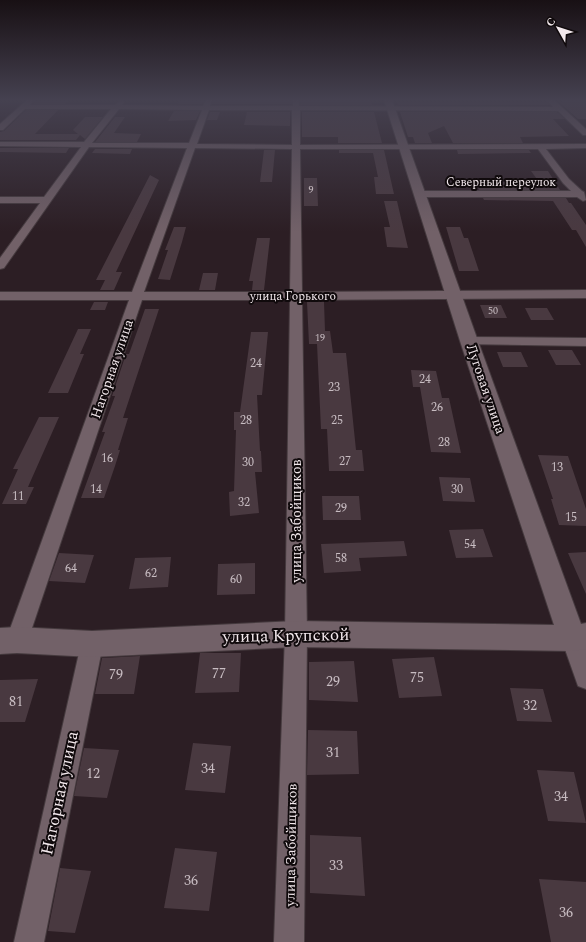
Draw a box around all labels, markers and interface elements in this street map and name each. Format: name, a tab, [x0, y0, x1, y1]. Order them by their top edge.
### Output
north arrow	[538, 8, 578, 48]
text: С	[542, 13, 560, 30]
street label: Северный переулок	[446, 173, 556, 192]
house number: 9	[309, 182, 314, 198]
street label: улица Горького	[249, 287, 336, 306]
house number: 50	[488, 303, 498, 319]
street label: Нагорная улица	[85, 316, 139, 422]
house number: 19	[315, 330, 325, 346]
street label: Луговая улица	[461, 341, 511, 437]
house number: 24	[250, 354, 262, 373]
house number: 24	[419, 370, 431, 389]
house number: 23	[328, 378, 340, 397]
house number: 26	[431, 398, 443, 417]
house number: 28	[240, 411, 252, 430]
house number: 25	[331, 411, 343, 430]
house number: 28	[438, 433, 450, 452]
house number: 16	[101, 449, 113, 468]
house number: 27	[339, 452, 351, 471]
house number: 30	[242, 453, 254, 472]
house number: 13	[551, 458, 563, 477]
street label: улица Забойщиков	[286, 460, 307, 583]
house number: 14	[90, 480, 102, 499]
house number: 30	[451, 480, 463, 499]
house number: 11	[12, 487, 24, 506]
house number: 32	[238, 493, 250, 512]
house number: 29	[335, 499, 347, 518]
house number: 15	[565, 508, 577, 527]
house number: 54	[464, 535, 476, 554]
house number: 58	[335, 549, 347, 568]
house number: 64	[65, 559, 77, 578]
house number: 62	[145, 564, 157, 583]
house number: 60	[230, 570, 242, 589]
street label: улица Крупской	[221, 622, 350, 650]
house number: 77	[212, 663, 226, 684]
house number: 79	[109, 664, 123, 685]
house number: 75	[410, 667, 424, 688]
house number: 29	[326, 671, 340, 692]
house number: 81	[9, 691, 23, 712]
house number: 32	[523, 695, 537, 716]
street label: Нагорная улица	[34, 728, 86, 857]
house number: 31	[326, 742, 340, 763]
house number: 34	[201, 758, 215, 779]
house number: 12	[86, 763, 100, 784]
street label: улица Забойщиков	[279, 783, 303, 908]
house number: 34	[554, 786, 568, 807]
house number: 33	[329, 855, 343, 876]
house number: 36	[184, 870, 198, 891]
house number: 36	[559, 902, 573, 923]

